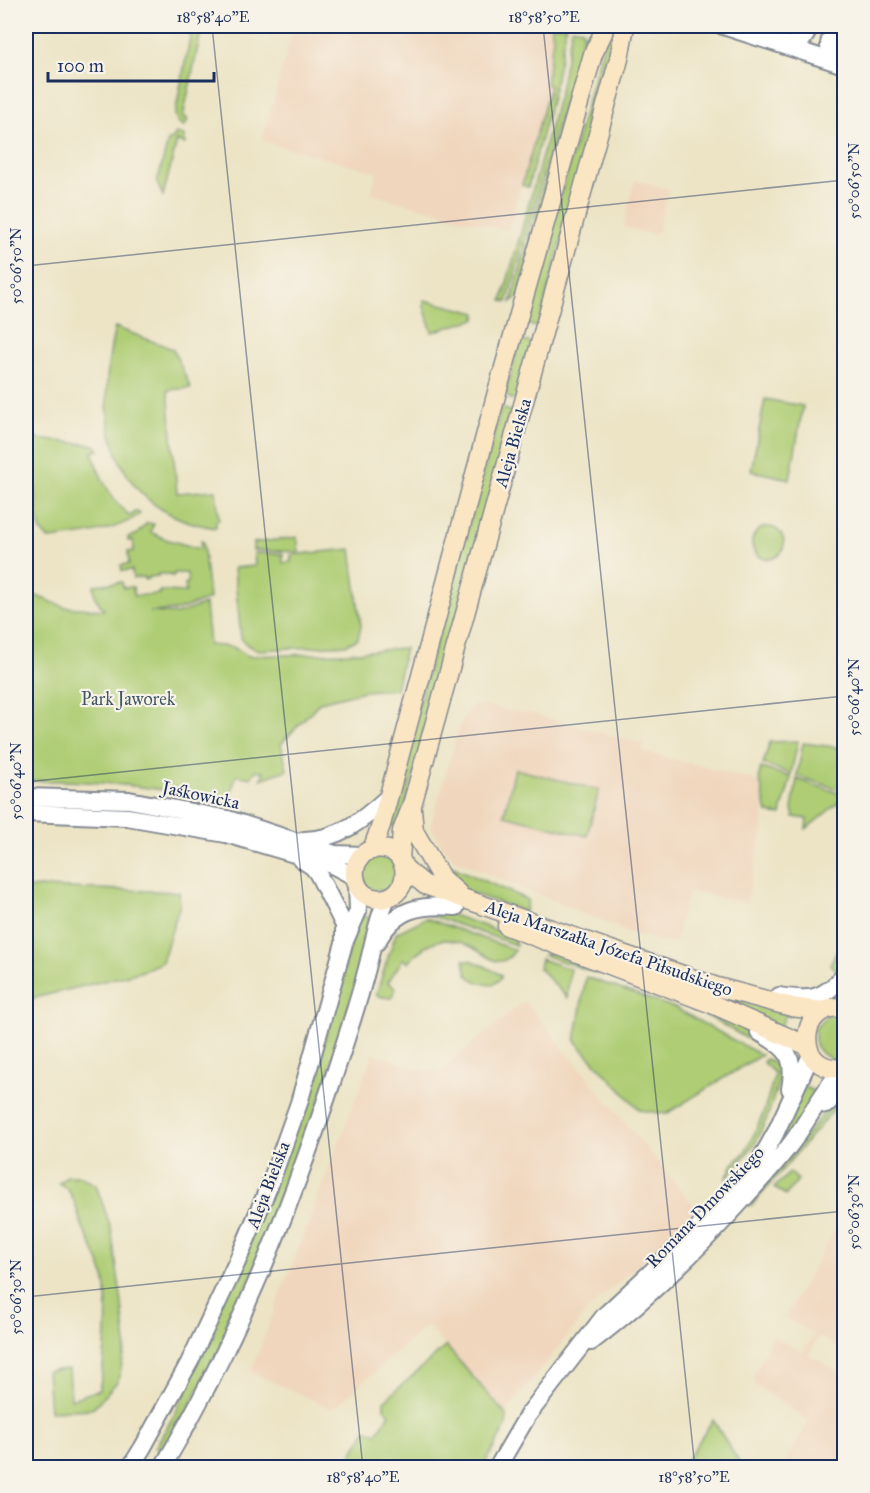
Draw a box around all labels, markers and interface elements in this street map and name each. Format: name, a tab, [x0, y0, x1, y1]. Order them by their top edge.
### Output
text: 18°58'40"E	[177, 8, 250, 26]
text: 18°58'50"E	[508, 8, 580, 26]
scale bar	[48, 45, 214, 83]
text: 100 m	[57, 55, 104, 77]
text: 50°06'50"N	[845, 142, 863, 219]
text: 50°06'50"N	[7, 227, 25, 304]
street label: Aleja Bielska	[489, 395, 536, 491]
text: 50°06'40"N	[845, 658, 863, 736]
park label: Park Jaworek	[81, 688, 176, 711]
text: 50°06'40"N	[7, 742, 25, 820]
street label: Jaśkowicka	[158, 776, 242, 815]
street label: Aleja Marszałka Józefa Piłsudskiego	[481, 895, 736, 1002]
street label: Aleja Bielska	[241, 1138, 295, 1233]
street label: Romana Dmowskiego	[641, 1142, 769, 1273]
text: 50°06'30"N	[845, 1174, 863, 1250]
text: 50°06'30"N	[7, 1259, 25, 1335]
text: 18°58'40"E	[327, 1468, 400, 1486]
text: 18°58'50"E	[658, 1468, 730, 1486]

